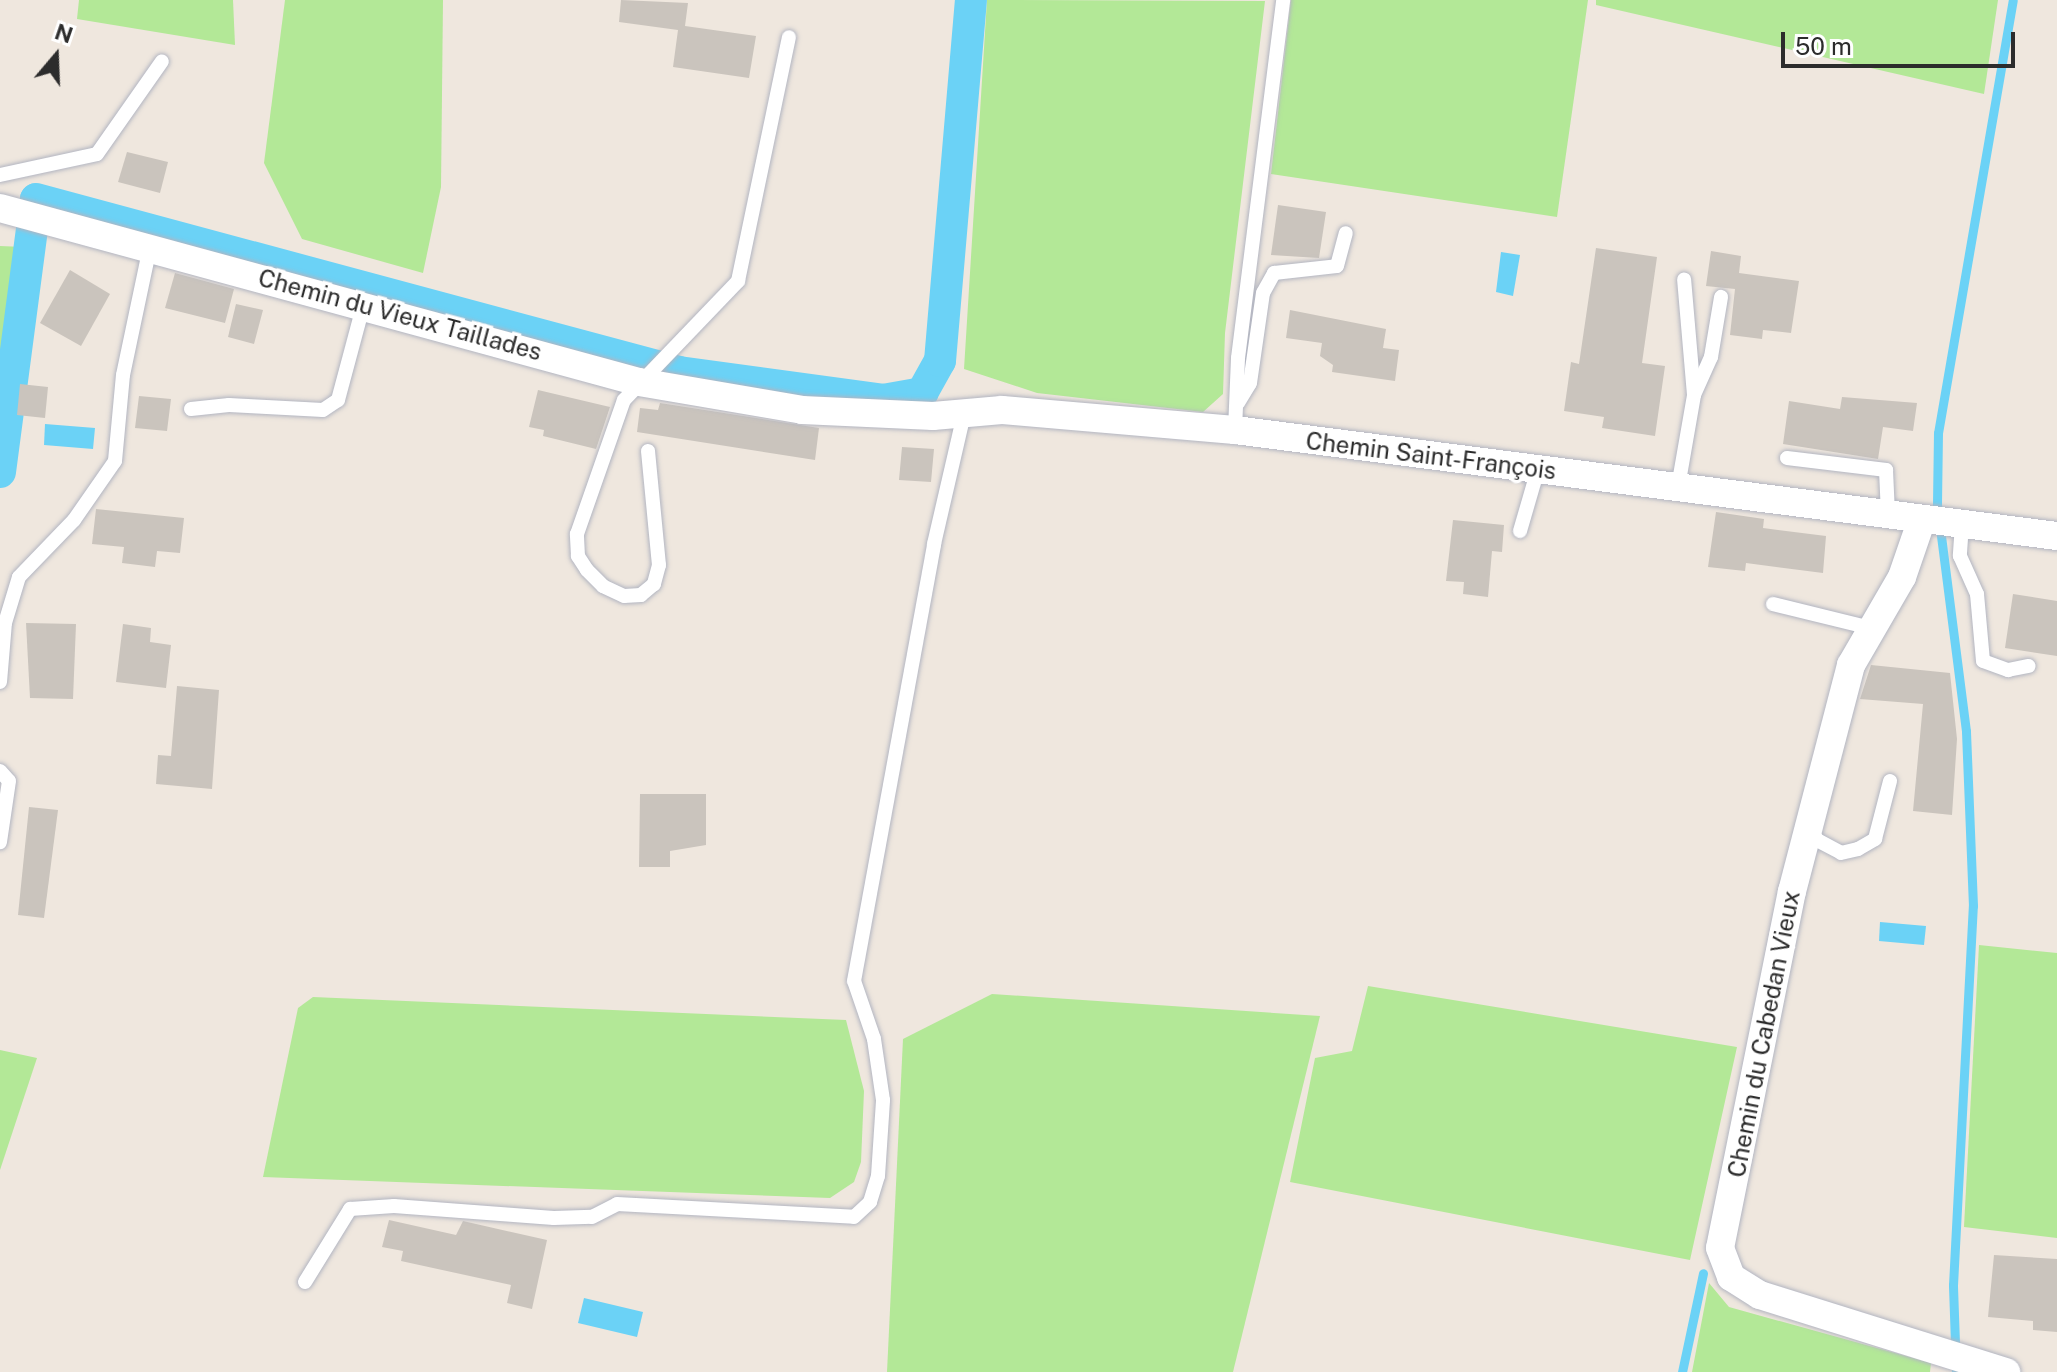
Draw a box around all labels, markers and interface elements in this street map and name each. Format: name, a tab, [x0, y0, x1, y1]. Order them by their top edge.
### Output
north arrow	[16, 16, 96, 96]
scale bar	[1785, 16, 2019, 66]
text: N	[51, 18, 76, 48]
text: 50 m	[1795, 32, 1852, 60]
street label: Chemin du Vieux Taillades	[255, 263, 545, 367]
street label: Chemin Saint-François	[1304, 426, 1558, 486]
street label: Chemin du Cabedan Vieux	[1722, 888, 1806, 1180]

